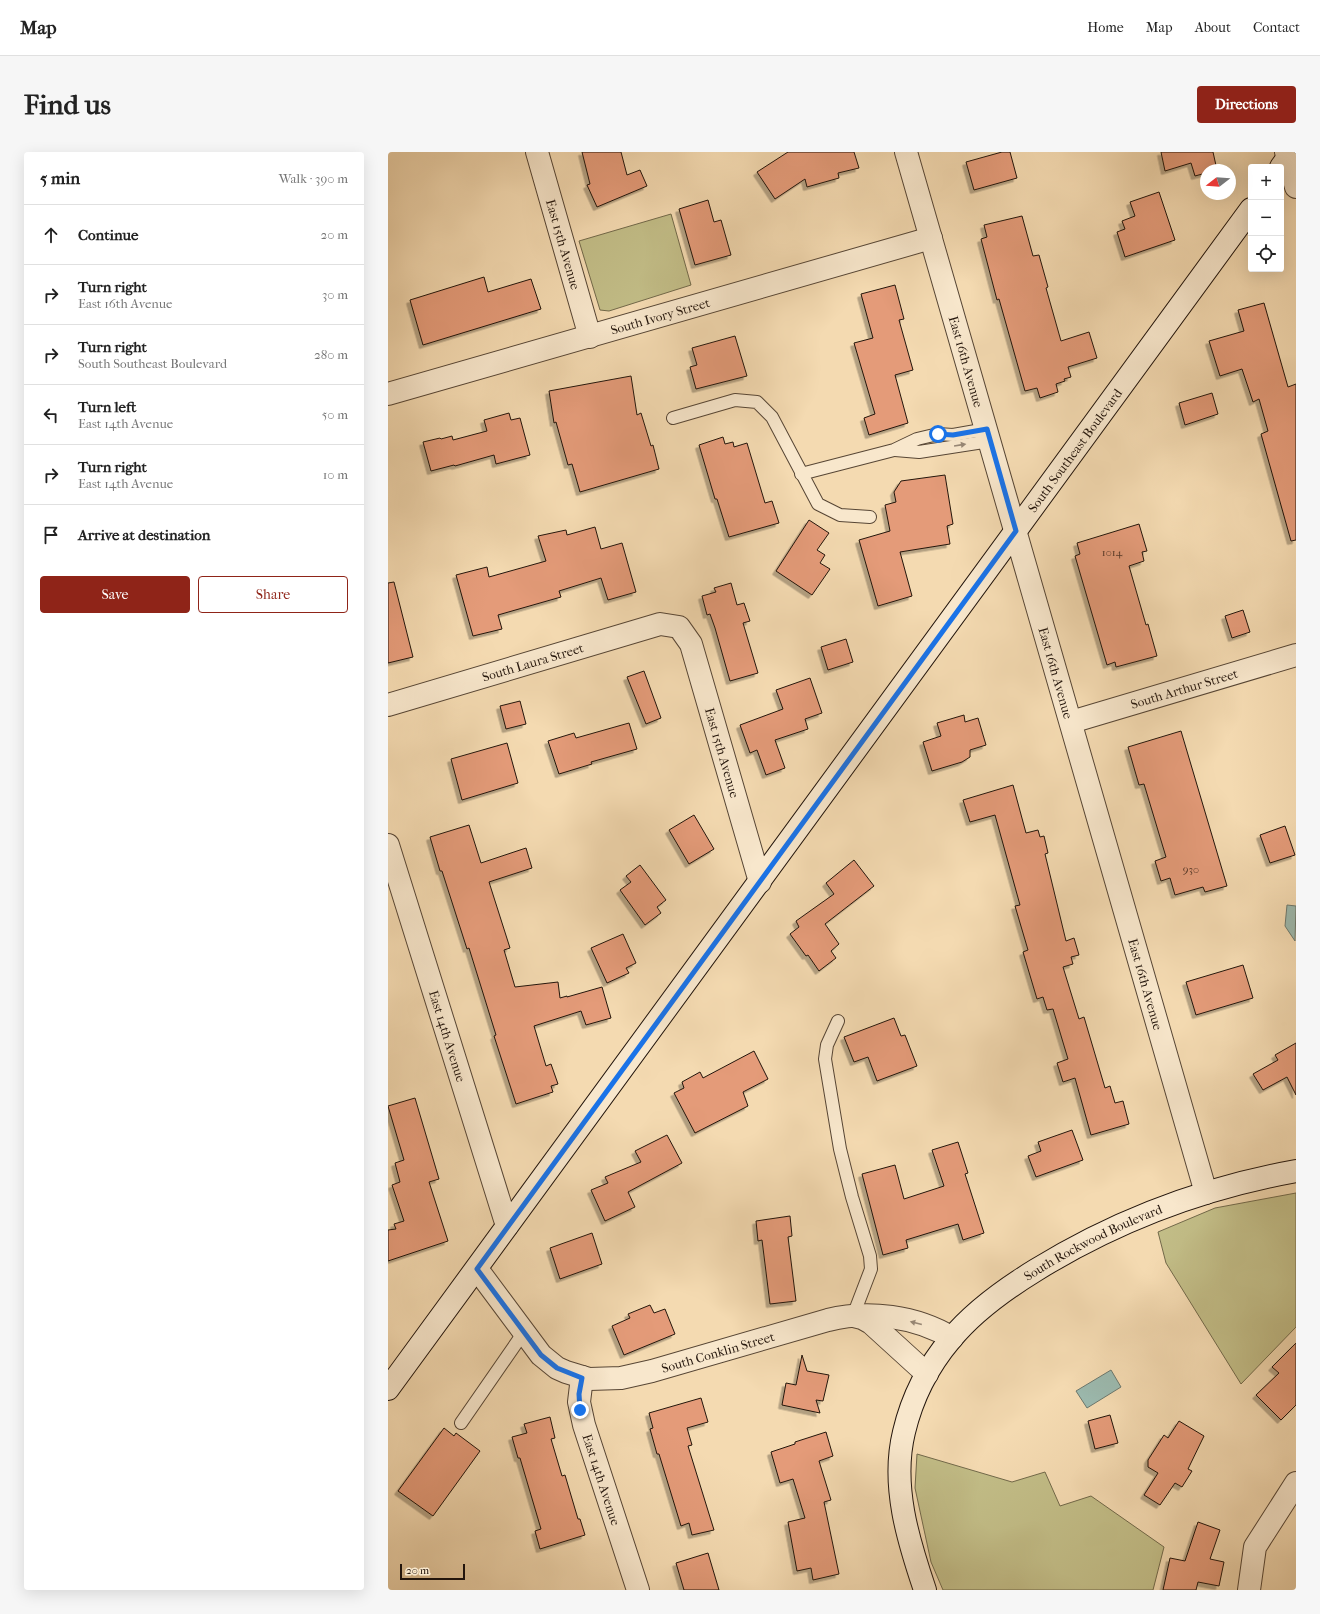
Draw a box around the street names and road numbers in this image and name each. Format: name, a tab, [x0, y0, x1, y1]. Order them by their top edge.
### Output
street label: East 15th Avenue	[543, 197, 584, 292]
street label: South Ivory Street	[609, 294, 712, 337]
street label: East 16th Avenue	[946, 314, 987, 410]
street label: South Southeast Boulevard	[1024, 385, 1125, 515]
street label: East 16th Avenue	[1036, 625, 1077, 721]
street label: South Laura Street	[480, 640, 586, 684]
street label: South Arthur Street	[1129, 665, 1240, 711]
street label: East 15th Avenue	[702, 706, 743, 800]
street label: East 16th Avenue	[1126, 937, 1166, 1032]
street label: East 14th Avenue	[426, 988, 469, 1084]
street label: South Rockwood Boulevard	[1021, 1201, 1165, 1283]
street label: South Conklin Street	[660, 1328, 776, 1375]
street label: East 14th Avenue	[580, 1432, 624, 1528]

